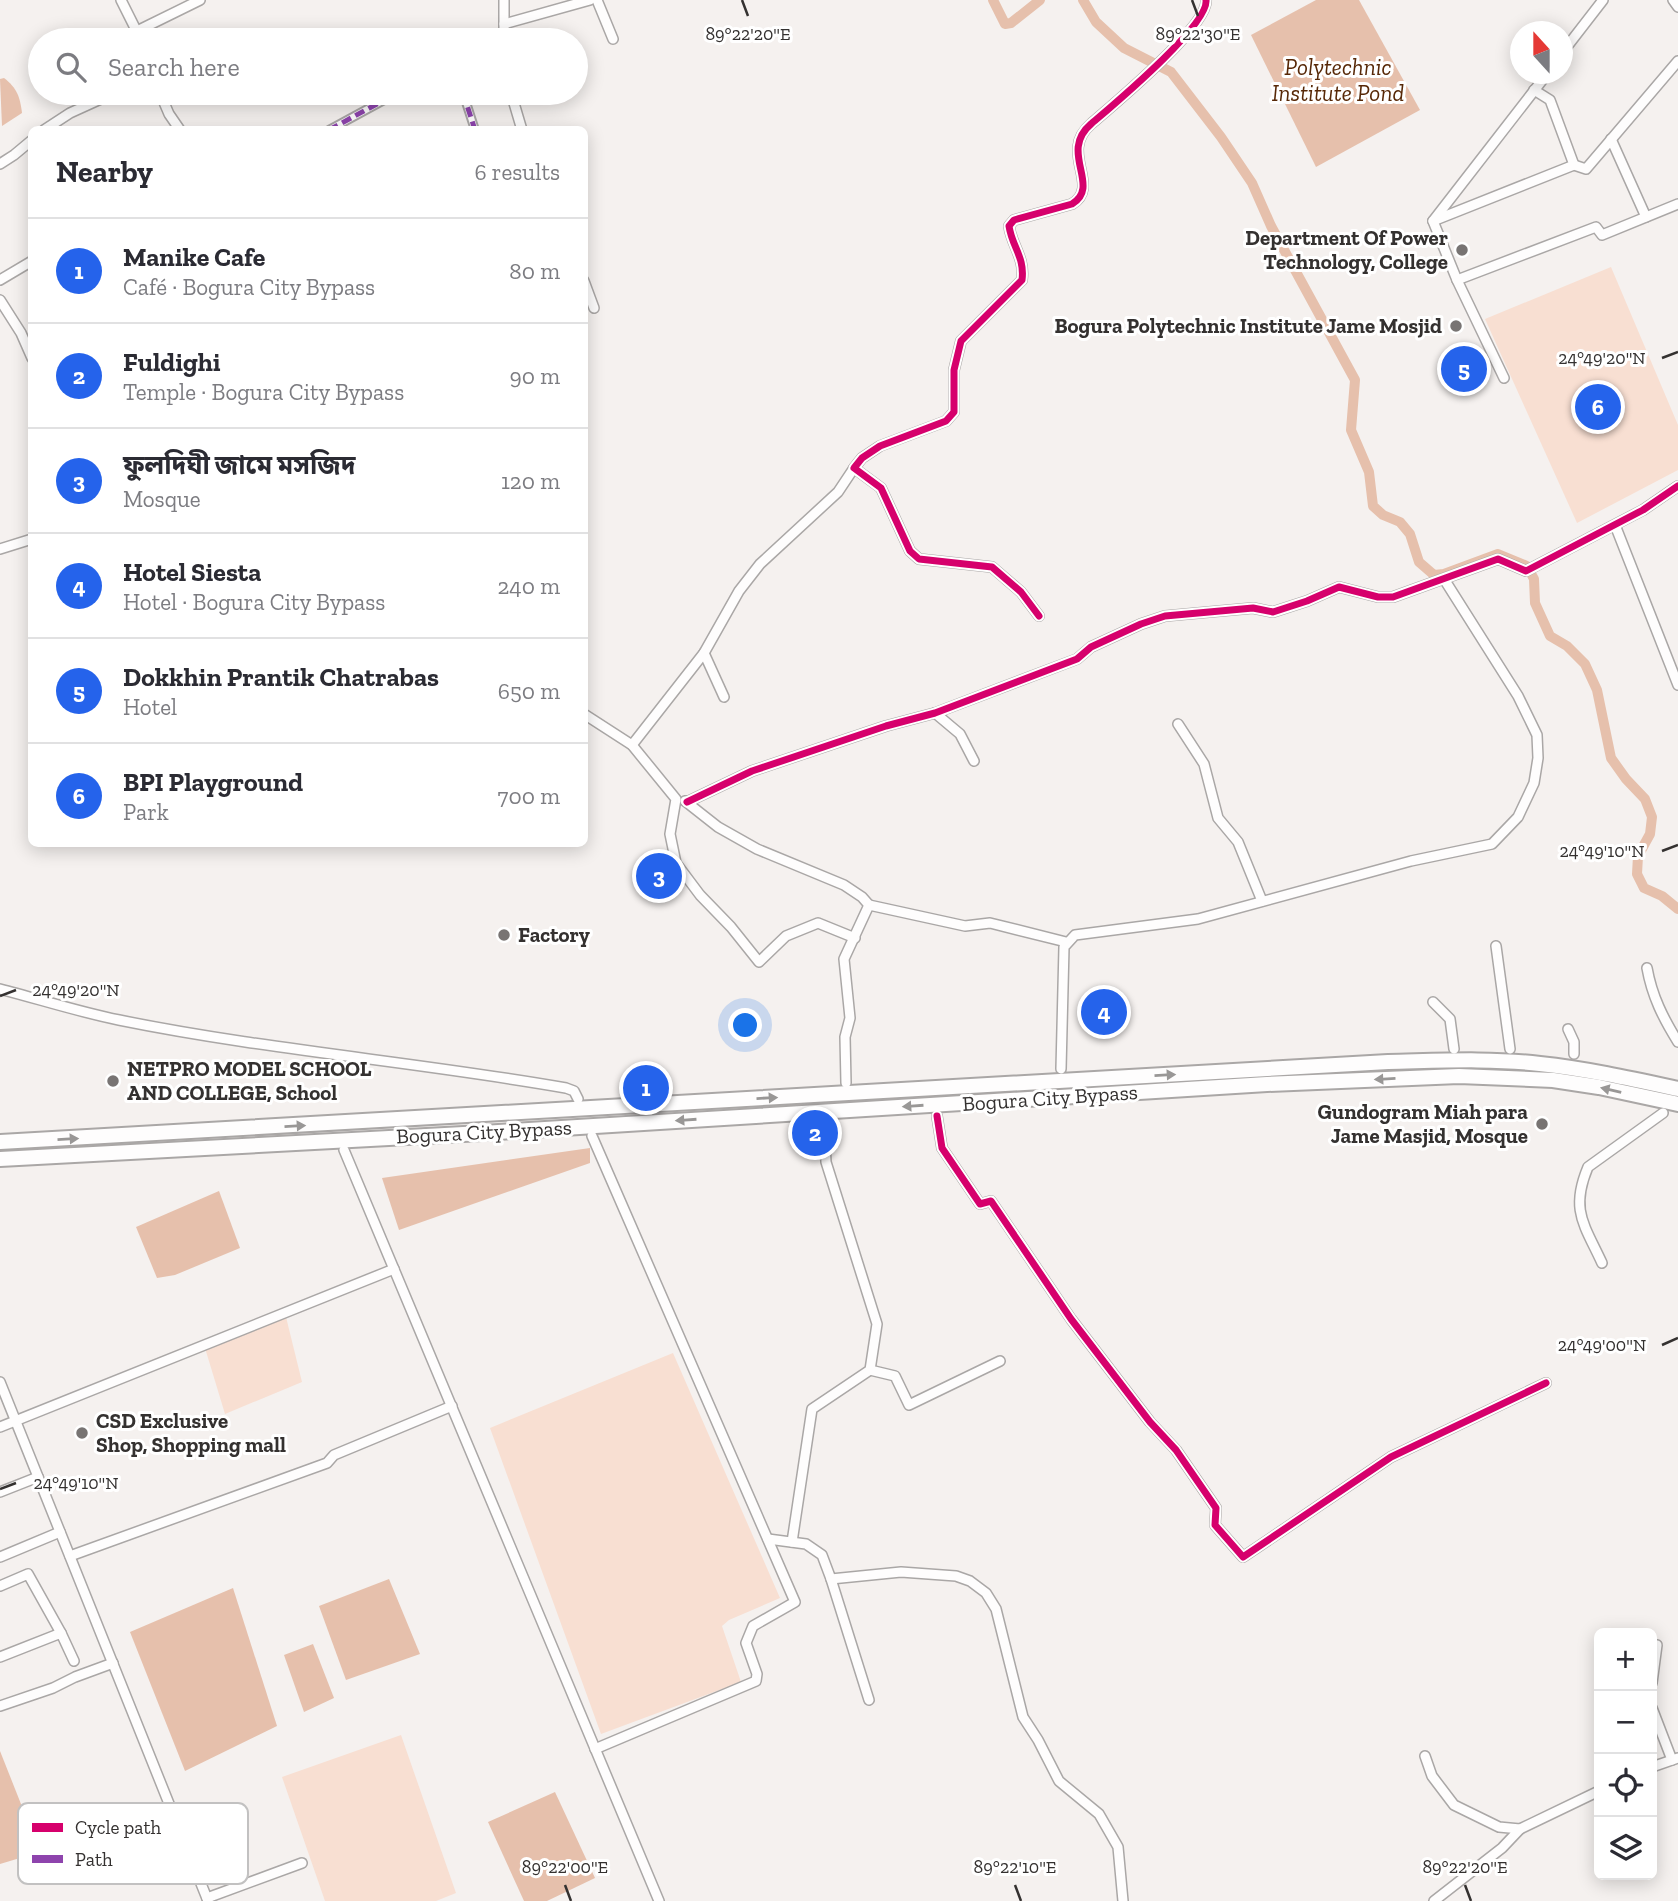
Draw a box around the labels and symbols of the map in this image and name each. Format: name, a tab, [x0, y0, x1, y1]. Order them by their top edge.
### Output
north arrow	[1510, 21, 1573, 84]
text: 89°22'20"E	[705, 23, 791, 45]
text: 89°22'30"E	[1156, 23, 1240, 45]
water label: Polytechnic Institute Pond	[1272, 53, 1404, 107]
place label: Department Of Power Technology, College	[1245, 225, 1448, 274]
marker: Department Of Power Technology, College	[1454, 242, 1470, 258]
place label: Bogura Polytechnic Institute Jame Mosjid	[1054, 313, 1442, 338]
marker: Bogura Polytechnic Institute Jame Mosjid	[1448, 318, 1464, 334]
pin: 5	[1441, 343, 1487, 395]
text: 24°49'20"N	[1558, 347, 1646, 369]
pin: 6	[1575, 381, 1621, 433]
text: 24°49'10"N	[1560, 840, 1644, 862]
pin: 3	[636, 850, 682, 902]
place label: Factory	[518, 922, 590, 947]
marker: Factory	[496, 927, 512, 943]
text: 24°49'20"N	[32, 979, 120, 1001]
pin: 4	[1081, 986, 1127, 1038]
your location	[728, 1008, 762, 1042]
place label: NETPRO MODEL SCHOOL AND COLLEGE, School	[127, 1056, 372, 1105]
pin: 1	[623, 1062, 669, 1114]
one-way arrow	[1155, 1069, 1177, 1080]
marker: NETPRO MODEL SCHOOL AND COLLEGE, School	[105, 1073, 121, 1089]
one-way arrow	[1374, 1073, 1396, 1084]
street label: Bogura City Bypass	[961, 1079, 1139, 1116]
one-way arrow	[1600, 1084, 1622, 1095]
one-way arrow	[756, 1093, 778, 1104]
place label: Gundogram Miah para Jame Masjid, Mosque	[1318, 1099, 1528, 1148]
one-way arrow	[902, 1101, 924, 1112]
pin: 2	[792, 1107, 838, 1159]
street label: Bogura City Bypass	[395, 1114, 573, 1149]
one-way arrow	[675, 1115, 697, 1126]
marker: Gundogram Miah para Jame Masjid, Mosque	[1534, 1116, 1550, 1132]
one-way arrow	[285, 1121, 307, 1132]
one-way arrow	[57, 1133, 79, 1144]
text: 24°49'00"N	[1558, 1334, 1646, 1356]
place label: CSD Exclusive Shop, Shopping mall	[96, 1408, 286, 1457]
marker: CSD Exclusive Shop, Shopping mall	[74, 1425, 90, 1441]
text: 24°49'10"N	[34, 1472, 118, 1494]
legend	[18, 1803, 248, 1884]
text: Cycle path	[75, 1816, 161, 1839]
text: Path	[75, 1848, 113, 1871]
text: 89°22'00"E	[522, 1856, 608, 1878]
text: 89°22'10"E	[974, 1856, 1056, 1878]
text: 89°22'20"E	[1422, 1856, 1508, 1878]

